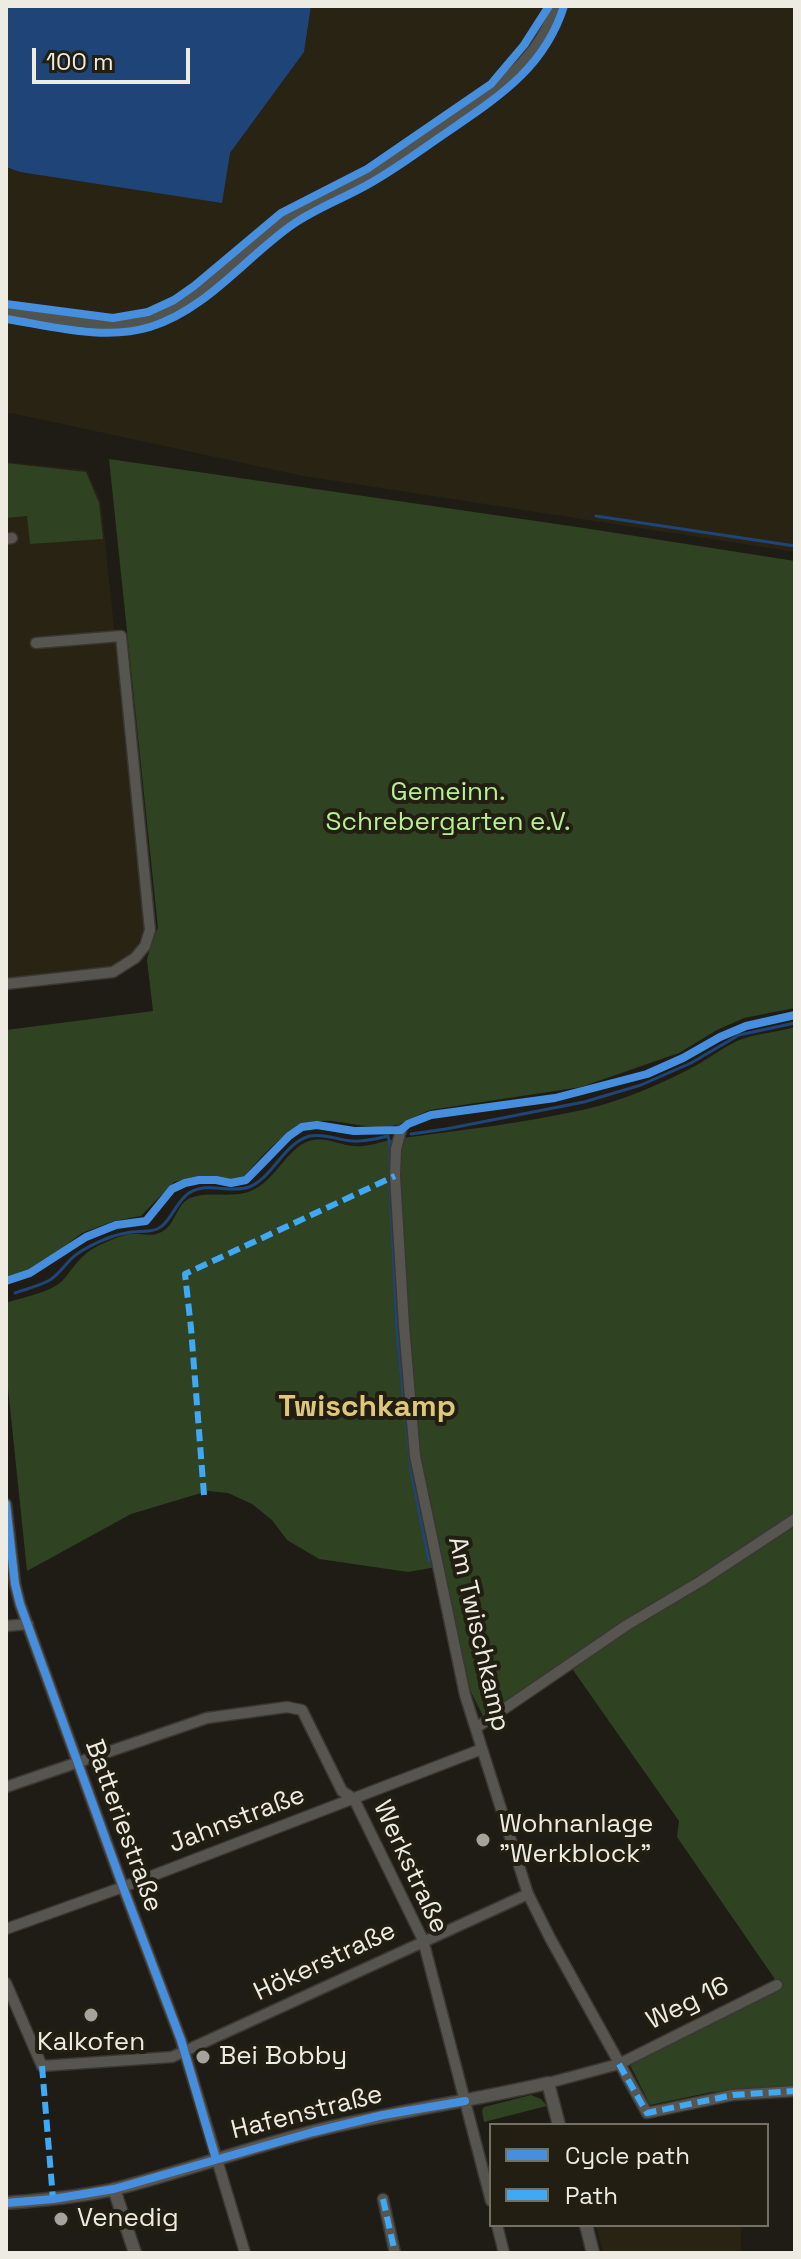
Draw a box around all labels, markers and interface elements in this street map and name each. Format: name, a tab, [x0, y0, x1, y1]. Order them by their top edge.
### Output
scale bar	[36, 32, 194, 82]
text: 100 m	[46, 46, 114, 77]
park label: Gemeinn. Schrebergarten e.V.	[326, 777, 570, 838]
district label: Twischkamp	[278, 1390, 456, 1426]
street label: Am Twischkamp	[440, 1534, 516, 1734]
street label: Batteriestraße	[77, 1736, 169, 1916]
street label: Jahnstraße	[165, 1780, 309, 1860]
street label: Werkstraße	[366, 1796, 454, 1938]
place label: Wohnanlage "Werkblock"	[499, 1809, 653, 1870]
marker: Wohnanlage "Werkblock"	[474, 1831, 492, 1849]
street label: Hökerstraße	[249, 1916, 401, 2008]
street label: Weg 16	[642, 1971, 734, 2037]
marker: Kalkofen	[82, 2006, 100, 2024]
place label: Kalkofen	[37, 2027, 145, 2059]
place label: Bei Bobby	[219, 2041, 347, 2073]
marker: Bei Bobby	[194, 2048, 212, 2066]
street label: Hafenstraße	[228, 2079, 386, 2147]
legend	[489, 2123, 769, 2227]
text: Cycle path	[565, 2140, 690, 2171]
text: Path	[565, 2180, 618, 2211]
place label: Venedig	[77, 2203, 179, 2235]
marker: Venedig	[52, 2210, 70, 2228]

